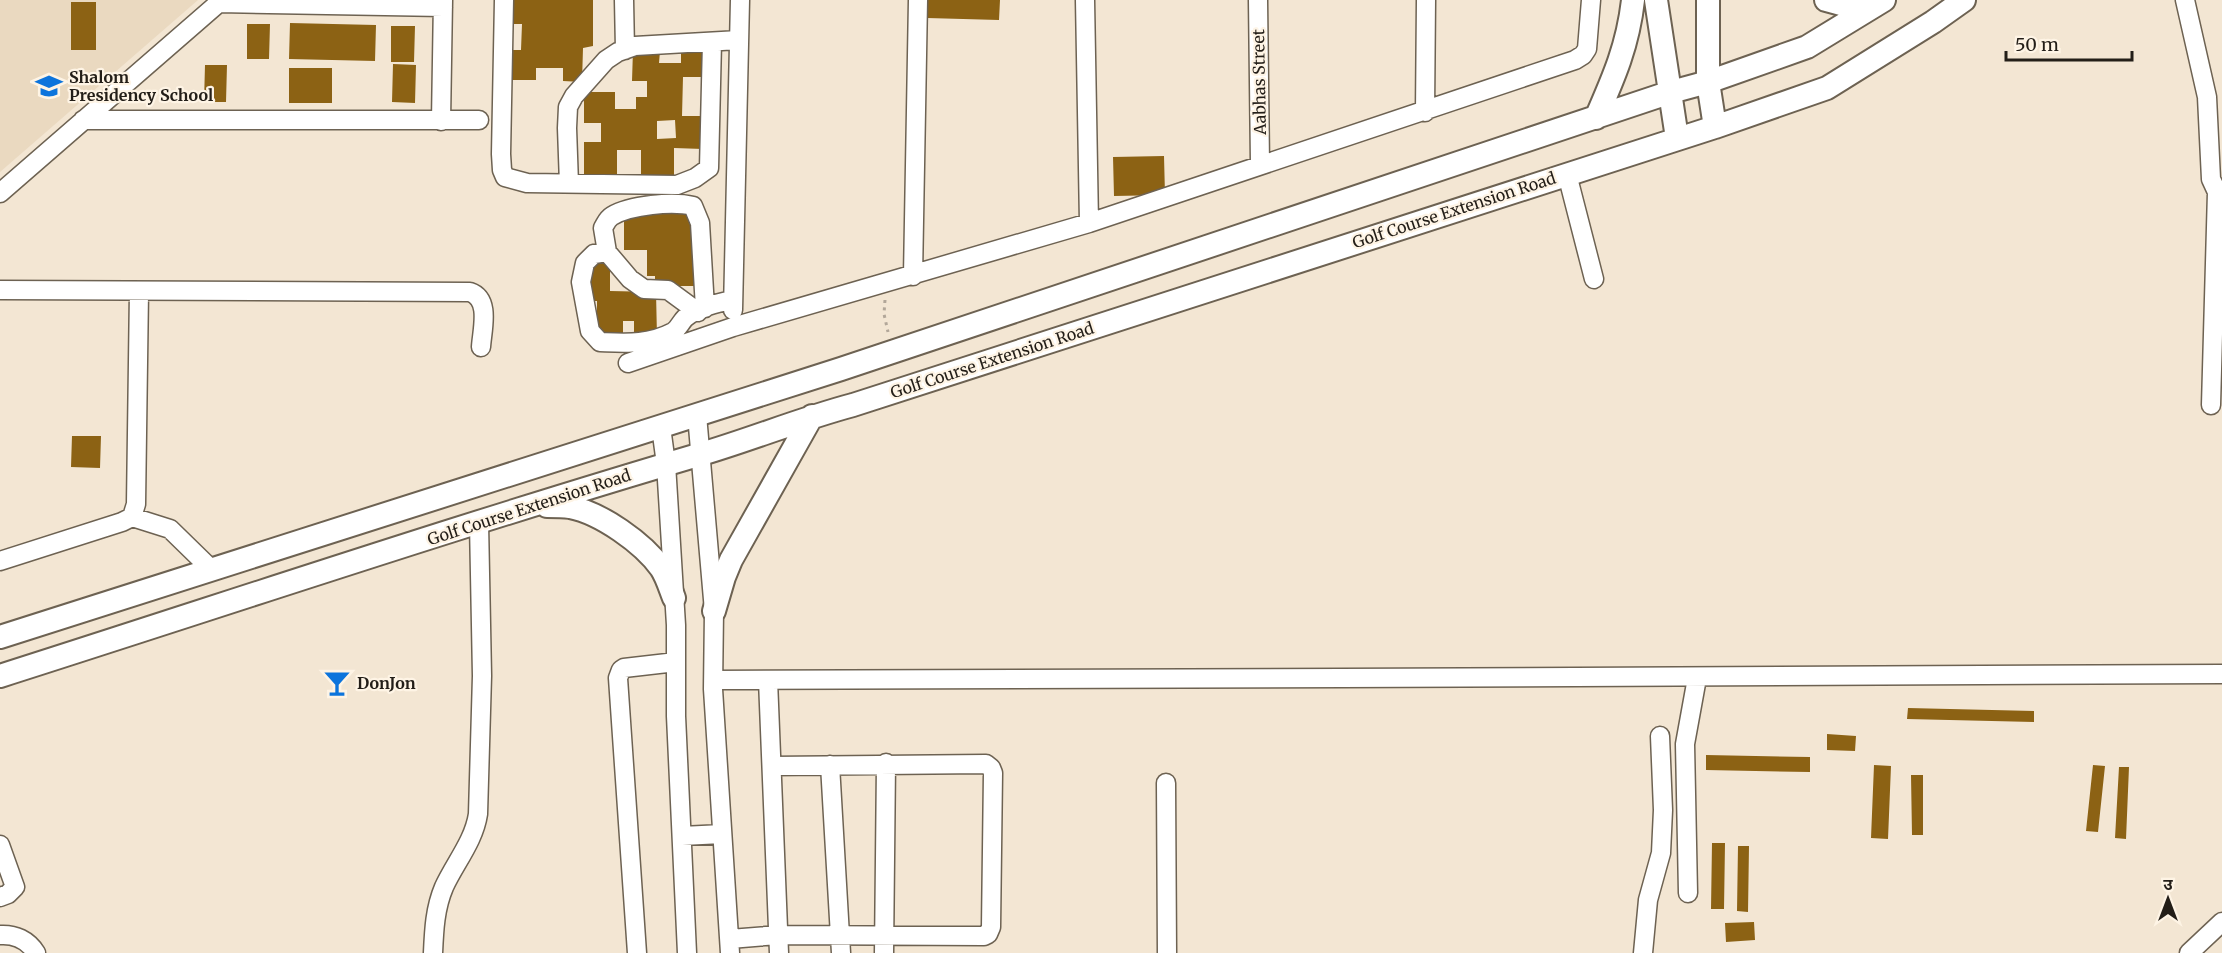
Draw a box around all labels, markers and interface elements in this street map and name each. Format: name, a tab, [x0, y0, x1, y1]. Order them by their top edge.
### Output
scale bar	[2006, 24, 2132, 62]
street label: Aabhas Street	[1248, 28, 1270, 136]
text: 50 m	[2015, 33, 2059, 56]
place label: Shalom Presidency School	[69, 67, 213, 105]
school or university icon: Shalom Presidency School	[34, 71, 64, 101]
street label: Golf Course Extension Road	[1350, 168, 1559, 252]
street label: Golf Course Extension Road	[888, 318, 1097, 402]
street label: Golf Course Extension Road	[425, 465, 634, 549]
bar icon: DonJon	[322, 668, 352, 698]
place label: DonJon	[357, 673, 416, 693]
north arrow	[2138, 869, 2198, 929]
text: उ	[2163, 874, 2173, 894]

